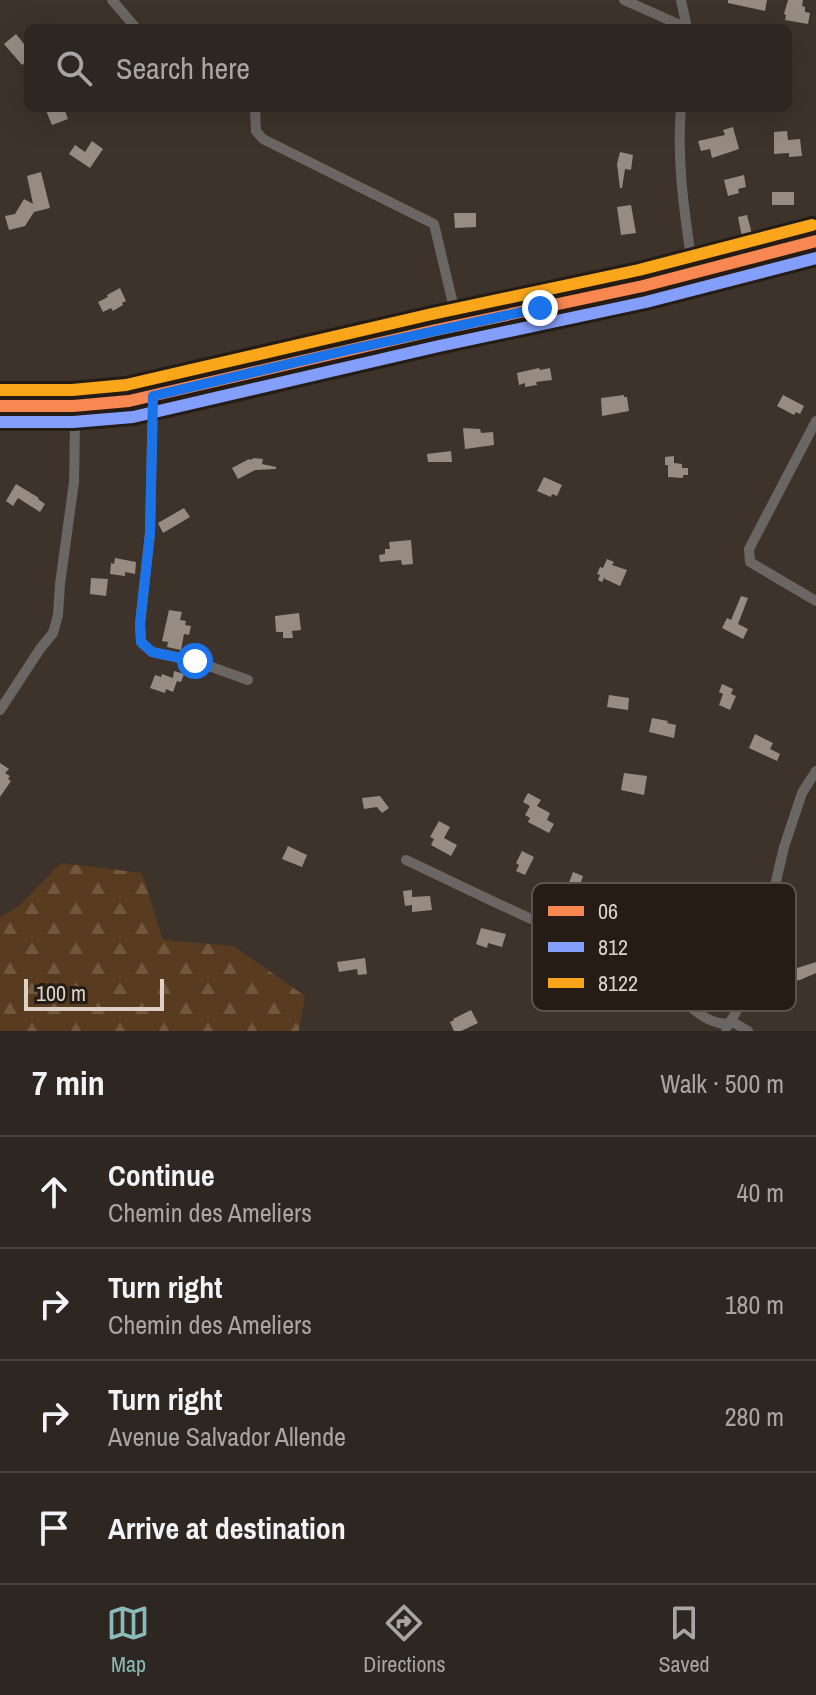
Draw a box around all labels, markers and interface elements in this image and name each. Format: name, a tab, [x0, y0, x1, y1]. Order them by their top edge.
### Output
search box	[24, 24, 792, 112]
icon: search	[52, 46, 96, 90]
text: Search here	[116, 48, 250, 88]
route end	[522, 290, 558, 326]
route start	[177, 643, 213, 679]
legend	[532, 883, 796, 1011]
text: 06	[598, 896, 618, 926]
text: 812	[598, 932, 628, 962]
text: 8122	[598, 968, 638, 998]
scale bar	[24, 975, 164, 1011]
text: 100 m	[36, 978, 86, 1008]
text: 7 min	[32, 1060, 105, 1106]
text: Walk · 500 m	[660, 1066, 784, 1101]
text: Continue	[108, 1155, 215, 1195]
icon: ahead	[32, 1170, 76, 1214]
text: 40 m	[737, 1175, 784, 1210]
text: Chemin des Ameliers	[108, 1195, 312, 1230]
text: Turn right	[108, 1267, 222, 1307]
icon: right	[32, 1282, 76, 1326]
text: 180 m	[725, 1287, 784, 1322]
text: Chemin des Ameliers	[108, 1307, 312, 1342]
text: Turn right	[108, 1379, 222, 1419]
icon: right	[32, 1394, 76, 1438]
text: 280 m	[725, 1399, 784, 1434]
text: Avenue Salvador Allende	[108, 1419, 346, 1454]
icon: arrive	[32, 1506, 76, 1550]
text: Arrive at destination	[108, 1508, 346, 1548]
tab: Map	[106, 1601, 150, 1679]
tab: Directions	[363, 1601, 446, 1679]
tab: Saved	[658, 1601, 710, 1679]

